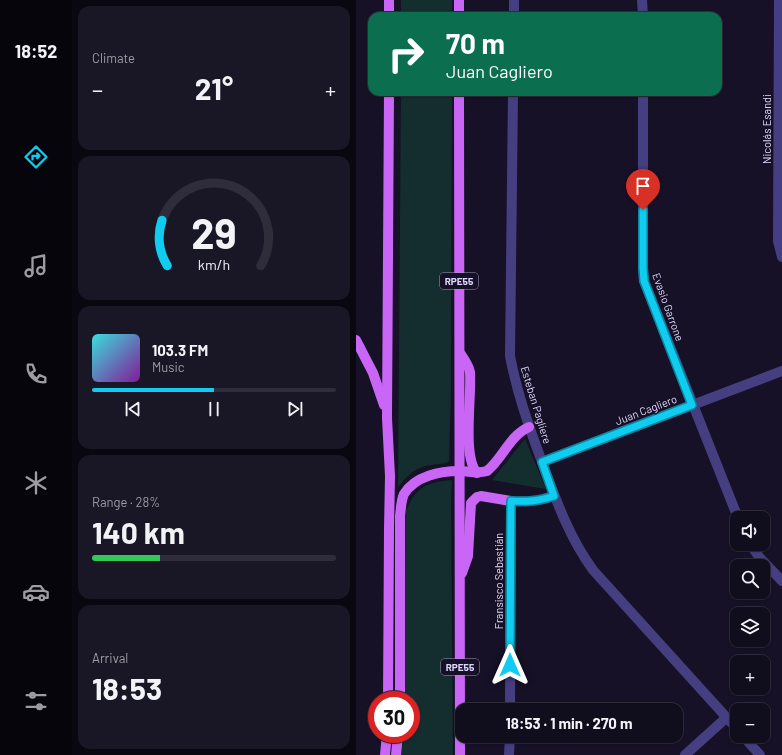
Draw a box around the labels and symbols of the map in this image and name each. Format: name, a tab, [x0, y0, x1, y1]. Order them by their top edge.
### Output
street label: Nicolás Esandi	[760, 94, 773, 164]
pin	[626, 169, 660, 210]
street label: Evasio Garrone	[650, 271, 687, 343]
road number: RPE55	[440, 273, 478, 289]
street label: Esteban Pagliere	[519, 365, 554, 445]
street label: Juan Cagliero	[613, 392, 679, 427]
street label: Fransisco Sebastián	[492, 533, 505, 629]
position arrow	[489, 644, 531, 686]
road number: RPE55	[441, 659, 479, 675]
speed limit sign: 30	[368, 691, 420, 743]

